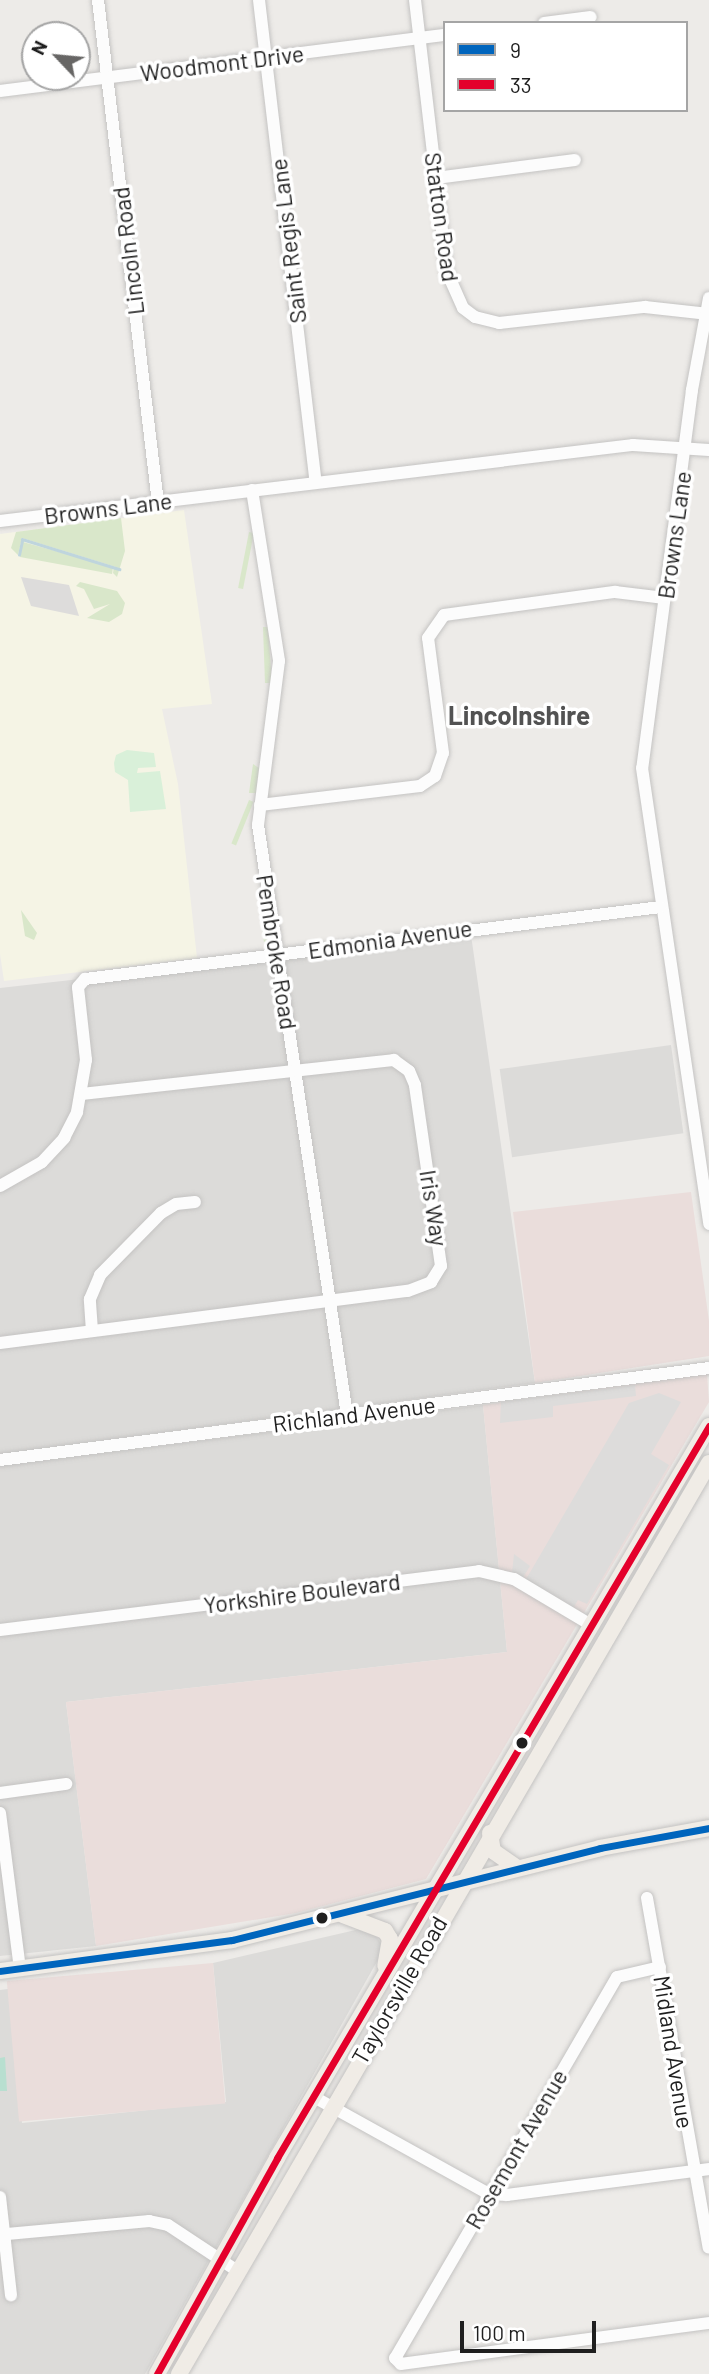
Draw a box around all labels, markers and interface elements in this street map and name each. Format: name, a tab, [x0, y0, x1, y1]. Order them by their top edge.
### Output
north arrow	[21, 21, 91, 91]
legend	[443, 21, 688, 112]
text: N	[25, 37, 52, 58]
text: 9	[510, 37, 521, 62]
street label: Woodmont Drive	[139, 39, 305, 87]
text: 33	[510, 72, 532, 97]
street label: Statton Road	[419, 151, 465, 283]
street label: Saint Regis Lane	[264, 157, 312, 325]
street label: Lincoln Road	[106, 185, 150, 317]
street label: Browns Lane	[651, 469, 697, 601]
street label: Browns Lane	[42, 486, 174, 530]
district label: Lincolnshire	[448, 699, 590, 731]
street label: Pembroke Road	[251, 873, 303, 1031]
street label: Edmonia Avenue	[306, 914, 474, 964]
street label: Iris Way	[414, 1168, 454, 1248]
street label: Richland Avenue	[271, 1390, 437, 1438]
street label: Yorkshire Boulevard	[202, 1567, 402, 1619]
unlabelled marker	[515, 1736, 529, 1750]
unlabelled marker	[315, 1911, 329, 1925]
street label: Taylorsville Road	[345, 1911, 453, 2069]
street label: Midland Avenue	[648, 1974, 700, 2130]
street label: Rosemont Avenue	[459, 2064, 573, 2234]
scale bar	[464, 2308, 600, 2352]
text: 100 m	[473, 2320, 526, 2345]

